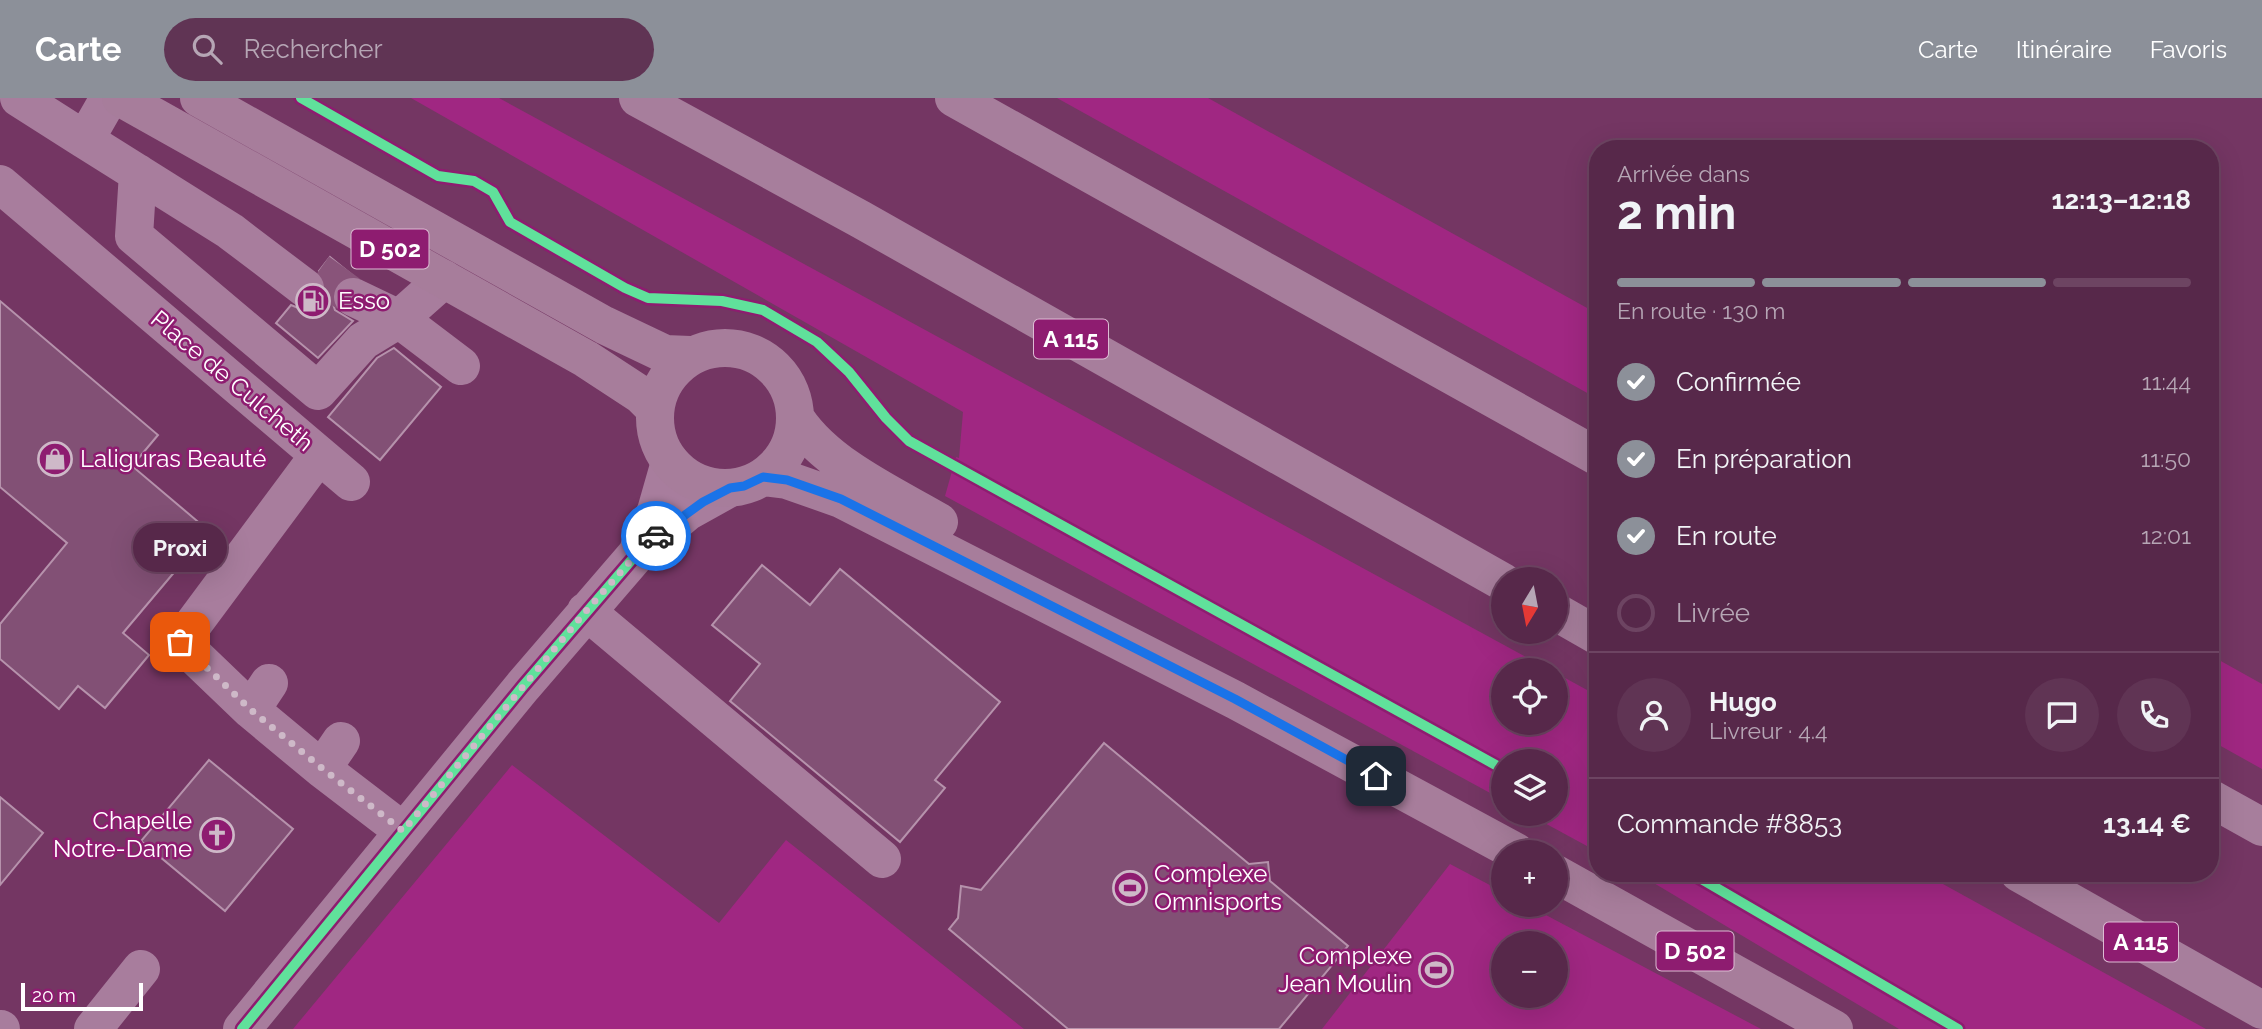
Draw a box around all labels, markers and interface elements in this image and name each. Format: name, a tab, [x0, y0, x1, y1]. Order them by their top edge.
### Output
search box	[164, 18, 654, 81]
text: Carte	[35, 30, 122, 69]
icon: search	[188, 30, 226, 68]
text: Rechercher	[244, 34, 383, 64]
text: Carte	[1918, 35, 1978, 64]
text: Itinéraire	[2016, 35, 2112, 64]
text: Favoris	[2150, 35, 2227, 64]
text: Arrivée dans	[1617, 160, 1750, 187]
text: 12:13–12:18	[2052, 185, 2191, 215]
text: 2 min	[1617, 186, 1736, 240]
road number: D 502	[352, 230, 428, 268]
fuel station icon: Esso	[294, 282, 332, 320]
place label: Esso	[338, 286, 390, 315]
text: En route · 130 m	[1617, 297, 1786, 324]
street label: Place de Culcheth	[145, 304, 320, 457]
road number: A 115	[1034, 320, 1108, 358]
icon: check	[1617, 363, 1655, 401]
text: Confirmée	[1676, 367, 1801, 397]
text: 11:44	[2142, 368, 2191, 395]
shop icon: Laliguras Beauté	[36, 440, 74, 478]
icon: check	[1617, 440, 1655, 478]
place label: Laliguras Beauté	[80, 444, 266, 473]
text: En préparation	[1676, 444, 1852, 474]
text: 11:50	[2140, 445, 2191, 472]
courier	[621, 501, 691, 571]
icon: car	[637, 517, 675, 555]
icon: check	[1617, 517, 1655, 555]
text: En route	[1676, 521, 1777, 551]
text: 12:01	[2141, 522, 2191, 549]
callout: Proxi	[133, 523, 227, 572]
text: Proxi	[153, 534, 207, 561]
north arrow	[1491, 567, 1568, 644]
map controls	[1491, 567, 1568, 1008]
text: Livrée	[1676, 598, 1750, 628]
pin	[150, 612, 210, 672]
icon: bag	[161, 623, 199, 661]
button: locate	[1491, 658, 1568, 735]
button: person	[1617, 678, 1691, 752]
button: chat	[2025, 678, 2099, 752]
button: phone	[2117, 678, 2191, 752]
text: Hugo	[1709, 687, 1777, 717]
text: Livreur · 4.4	[1709, 717, 1828, 744]
pin	[1346, 746, 1406, 806]
button: layers	[1491, 749, 1568, 826]
icon: home	[1357, 757, 1395, 795]
place label: Chapelle Notre-Dame	[53, 806, 192, 863]
text: Commande #8853	[1617, 809, 1842, 839]
text: 13.14 €	[2103, 809, 2191, 839]
church icon: Chapelle Notre-Dame	[198, 816, 236, 854]
button: +	[1491, 840, 1568, 917]
place label: Complexe Omnisports	[1154, 859, 1282, 916]
sports icon: Complexe Omnisports	[1111, 869, 1149, 907]
road number: A 115	[2104, 922, 2178, 962]
button: −	[1491, 931, 1568, 1008]
road number: D 502	[1656, 932, 1734, 971]
place label: Complexe Jean Moulin	[1278, 941, 1412, 998]
sports icon: Complexe Jean Moulin	[1417, 951, 1455, 989]
scale bar	[21, 980, 144, 1012]
text: 20 m	[32, 984, 76, 1006]

